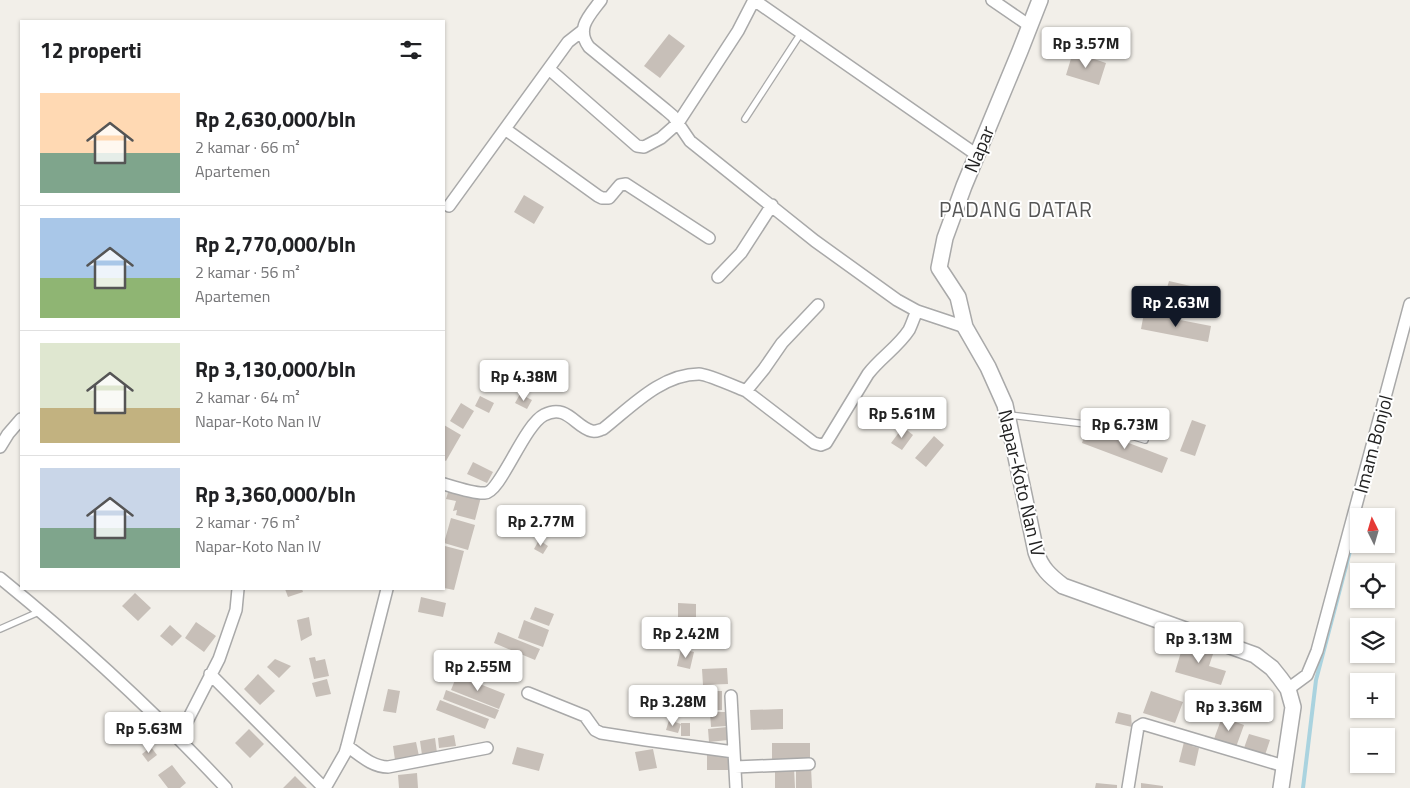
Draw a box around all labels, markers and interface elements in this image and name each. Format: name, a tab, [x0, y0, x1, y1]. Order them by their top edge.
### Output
pin: Rp 3.57M	[1034, 27, 1138, 69]
text: Rp 3.57M	[1053, 31, 1119, 55]
text: 12 properti	[40, 34, 142, 66]
icon: filters	[397, 36, 425, 64]
text: Rp 2,630,000/bln	[195, 103, 356, 135]
icon: home	[80, 113, 140, 173]
street label: Napar	[956, 120, 1002, 177]
text: 2 kamar · 66 m²	[195, 135, 300, 159]
text: Apartemen	[195, 159, 270, 183]
district label: PADANG DATAR	[939, 193, 1093, 225]
text: Rp 2,770,000/bln	[195, 228, 356, 260]
icon: home	[80, 238, 140, 298]
text: 2 kamar · 56 m²	[195, 260, 300, 284]
text: Apartemen	[195, 284, 270, 308]
pin: Rp 2.63M	[1124, 286, 1228, 328]
text: Rp 2.63M	[1143, 290, 1209, 314]
text: Rp 3,130,000/bln	[195, 353, 356, 385]
pin: Rp 4.38M	[472, 360, 576, 402]
icon: home	[80, 363, 140, 423]
text: Rp 4.38M	[491, 364, 557, 388]
text: 2 kamar · 64 m²	[195, 385, 300, 409]
street label: Imam Bonjol	[1345, 391, 1400, 496]
pin: Rp 5.61M	[850, 396, 954, 439]
text: Rp 5.61M	[869, 401, 935, 425]
street label: Napar-Koto Nan IV	[992, 407, 1053, 559]
pin: Rp 6.73M	[1073, 408, 1177, 450]
text: Napar-Koto Nan IV	[195, 409, 321, 433]
text: Rp 6.73M	[1092, 412, 1158, 436]
text: Rp 3,360,000/bln	[195, 478, 356, 510]
icon: home	[80, 488, 140, 548]
pin: Rp 2.77M	[489, 504, 593, 547]
north arrow	[1350, 508, 1395, 552]
map controls	[1350, 508, 1395, 773]
text: Rp 2.77M	[508, 509, 574, 533]
text: 2 kamar · 76 m²	[195, 510, 300, 534]
text: Napar-Koto Nan IV	[195, 534, 321, 558]
button: locate	[1350, 563, 1395, 608]
pin: Rp 2.42M	[634, 616, 738, 659]
button: layers	[1350, 618, 1395, 663]
text: Rp 2.42M	[653, 621, 719, 645]
pin: Rp 3.13M	[1147, 622, 1251, 664]
text: Rp 3.13M	[1166, 626, 1232, 650]
pin: Rp 2.55M	[426, 650, 530, 692]
text: Rp 2.55M	[445, 654, 511, 678]
button: +	[1350, 673, 1395, 718]
pin: Rp 3.28M	[621, 684, 725, 727]
text: Rp 3.28M	[640, 689, 706, 713]
pin: Rp 3.36M	[1177, 690, 1281, 732]
text: Rp 3.36M	[1196, 694, 1262, 718]
pin: Rp 5.63M	[97, 712, 201, 754]
text: Rp 5.63M	[116, 716, 182, 740]
button: −	[1350, 728, 1395, 773]

